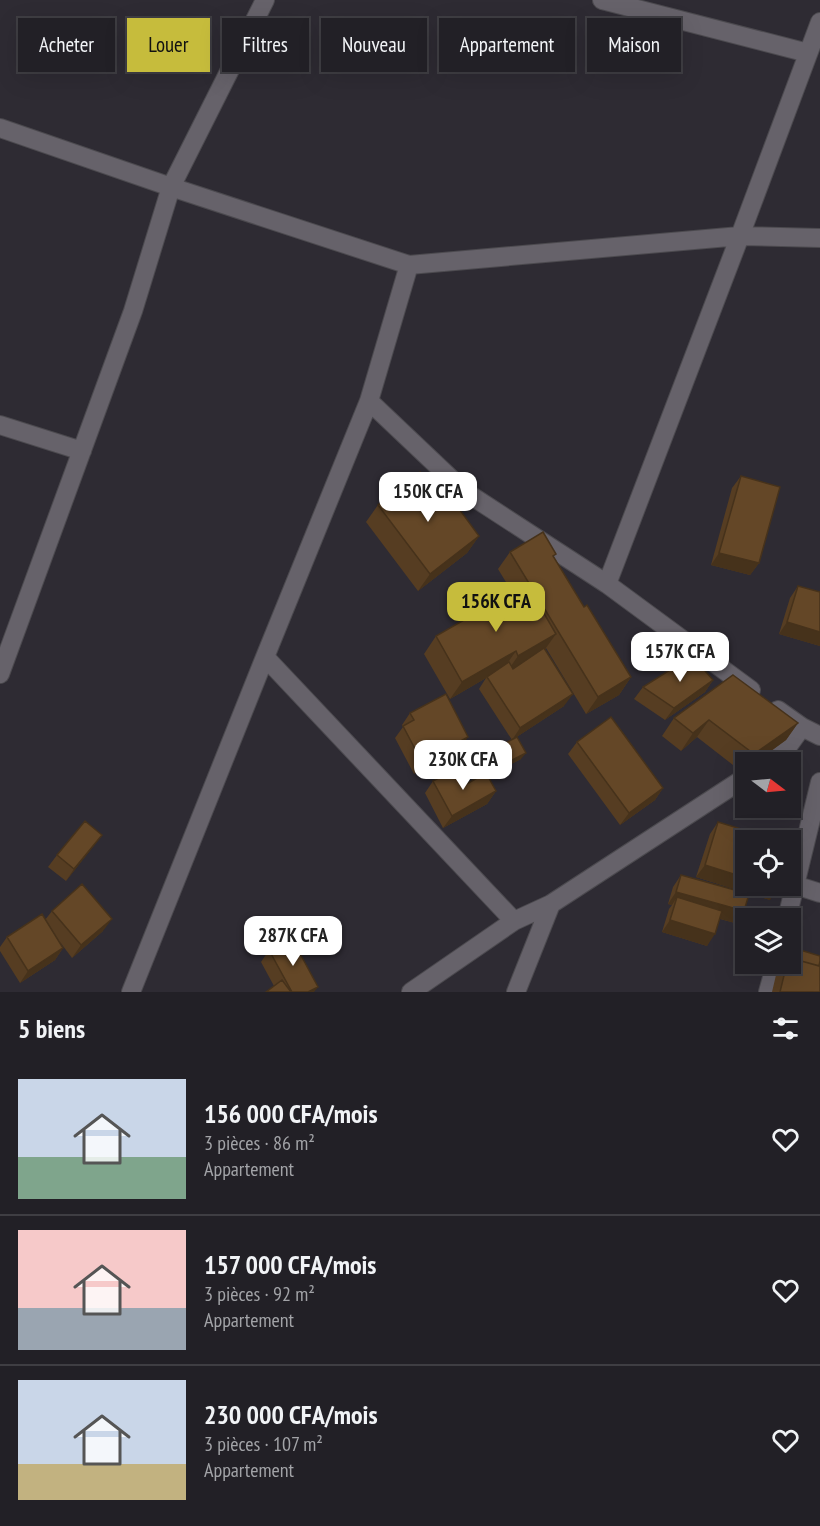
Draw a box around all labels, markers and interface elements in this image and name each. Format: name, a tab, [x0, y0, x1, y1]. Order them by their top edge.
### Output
chip: Acheter	[18, 18, 115, 72]
chip: Louer	[127, 18, 210, 72]
chip: Filtres	[222, 18, 309, 72]
chip: Nouveau	[321, 18, 427, 72]
chip: Appartement	[439, 18, 575, 72]
chip: Maison	[587, 18, 681, 72]
pin: 150K CFA	[366, 472, 490, 523]
text: 150K CFA	[393, 478, 463, 504]
pin: 156K CFA	[434, 582, 558, 633]
text: 156K CFA	[461, 588, 531, 614]
pin: 157K CFA	[618, 632, 742, 683]
text: 157K CFA	[645, 638, 715, 664]
pin: 230K CFA	[401, 740, 525, 791]
text: 230K CFA	[428, 746, 498, 772]
north arrow	[735, 752, 801, 818]
map controls	[735, 752, 801, 974]
button: locate	[735, 830, 801, 896]
button: layers	[735, 908, 801, 974]
pin: 287K CFA	[231, 916, 355, 967]
text: 287K CFA	[258, 922, 328, 948]
text: 5 biens	[18, 1012, 85, 1045]
icon: filters	[769, 1012, 802, 1045]
text: 156 000 CFA/mois	[204, 1097, 378, 1130]
icon: home	[66, 1103, 138, 1175]
icon: heart	[769, 1123, 802, 1156]
text: 3 pièces · 86 m²	[204, 1130, 315, 1156]
text: Appartement	[204, 1156, 294, 1182]
text: 157 000 CFA/mois	[204, 1248, 376, 1281]
icon: home	[66, 1254, 138, 1326]
icon: heart	[769, 1274, 802, 1307]
text: 3 pièces · 92 m²	[204, 1281, 315, 1307]
text: Appartement	[204, 1307, 294, 1333]
text: 230 000 CFA/mois	[204, 1398, 378, 1431]
icon: home	[66, 1404, 138, 1476]
icon: heart	[769, 1424, 802, 1457]
text: 3 pièces · 107 m²	[204, 1431, 323, 1457]
text: Appartement	[204, 1457, 294, 1483]

